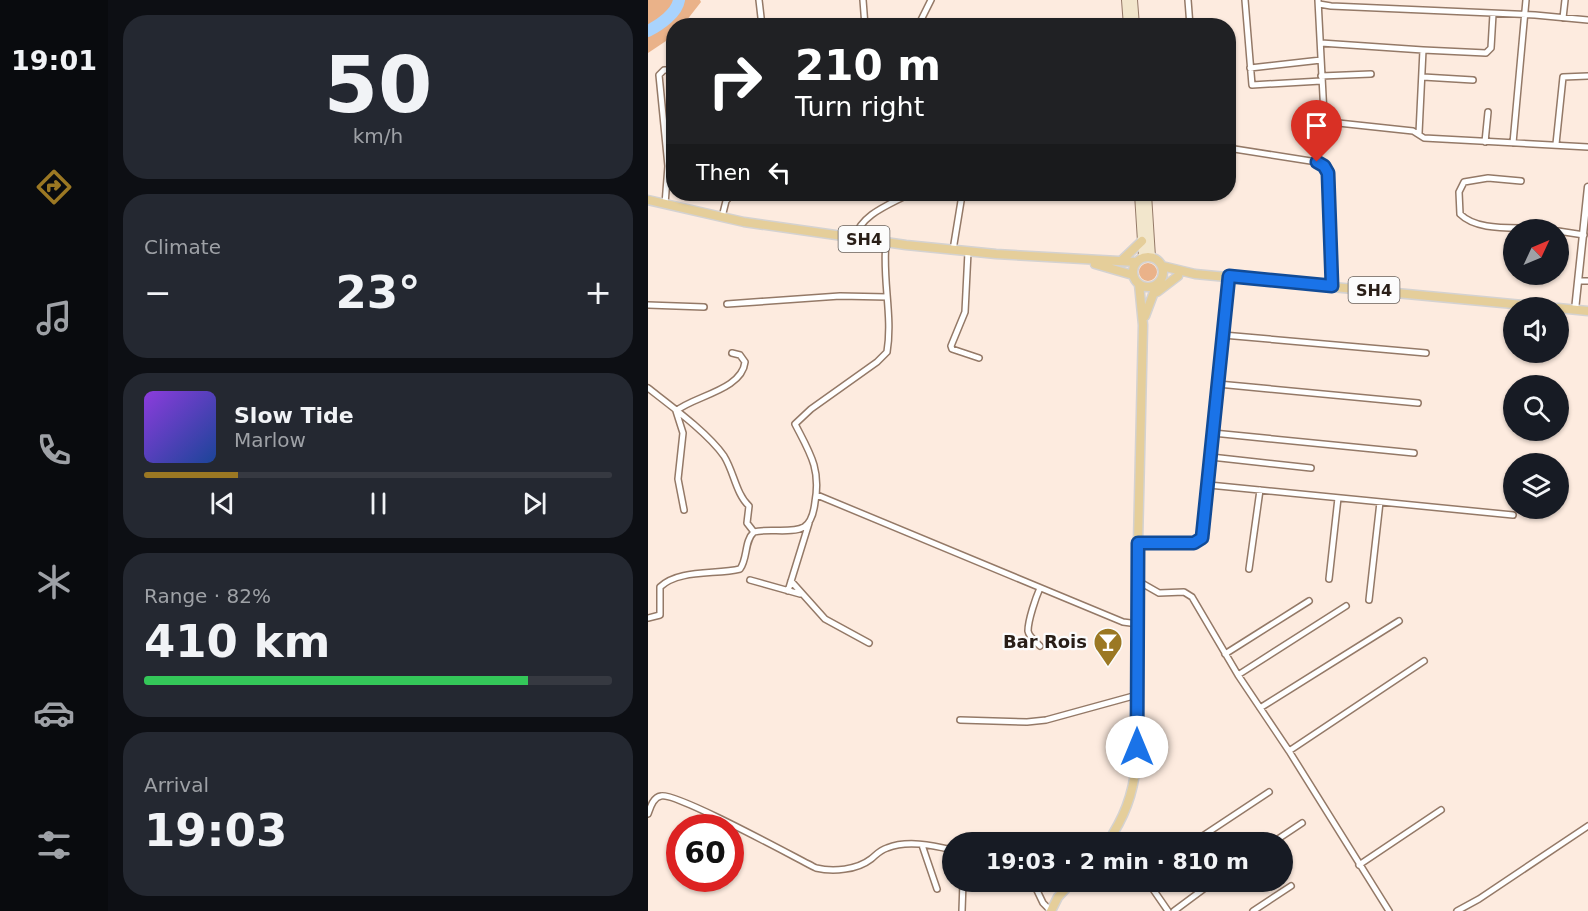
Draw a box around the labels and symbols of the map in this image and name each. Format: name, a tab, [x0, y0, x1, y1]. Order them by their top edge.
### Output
pin	[1291, 100, 1342, 162]
north arrow	[1503, 219, 1569, 285]
road number: SH4	[838, 226, 890, 252]
road number: SH4	[1348, 277, 1400, 303]
bar icon: Bar Rois	[1092, 626, 1124, 668]
place label: Bar Rois	[1003, 631, 1087, 652]
position arrow	[1105, 715, 1169, 779]
speed limit sign: 60	[666, 814, 744, 892]

